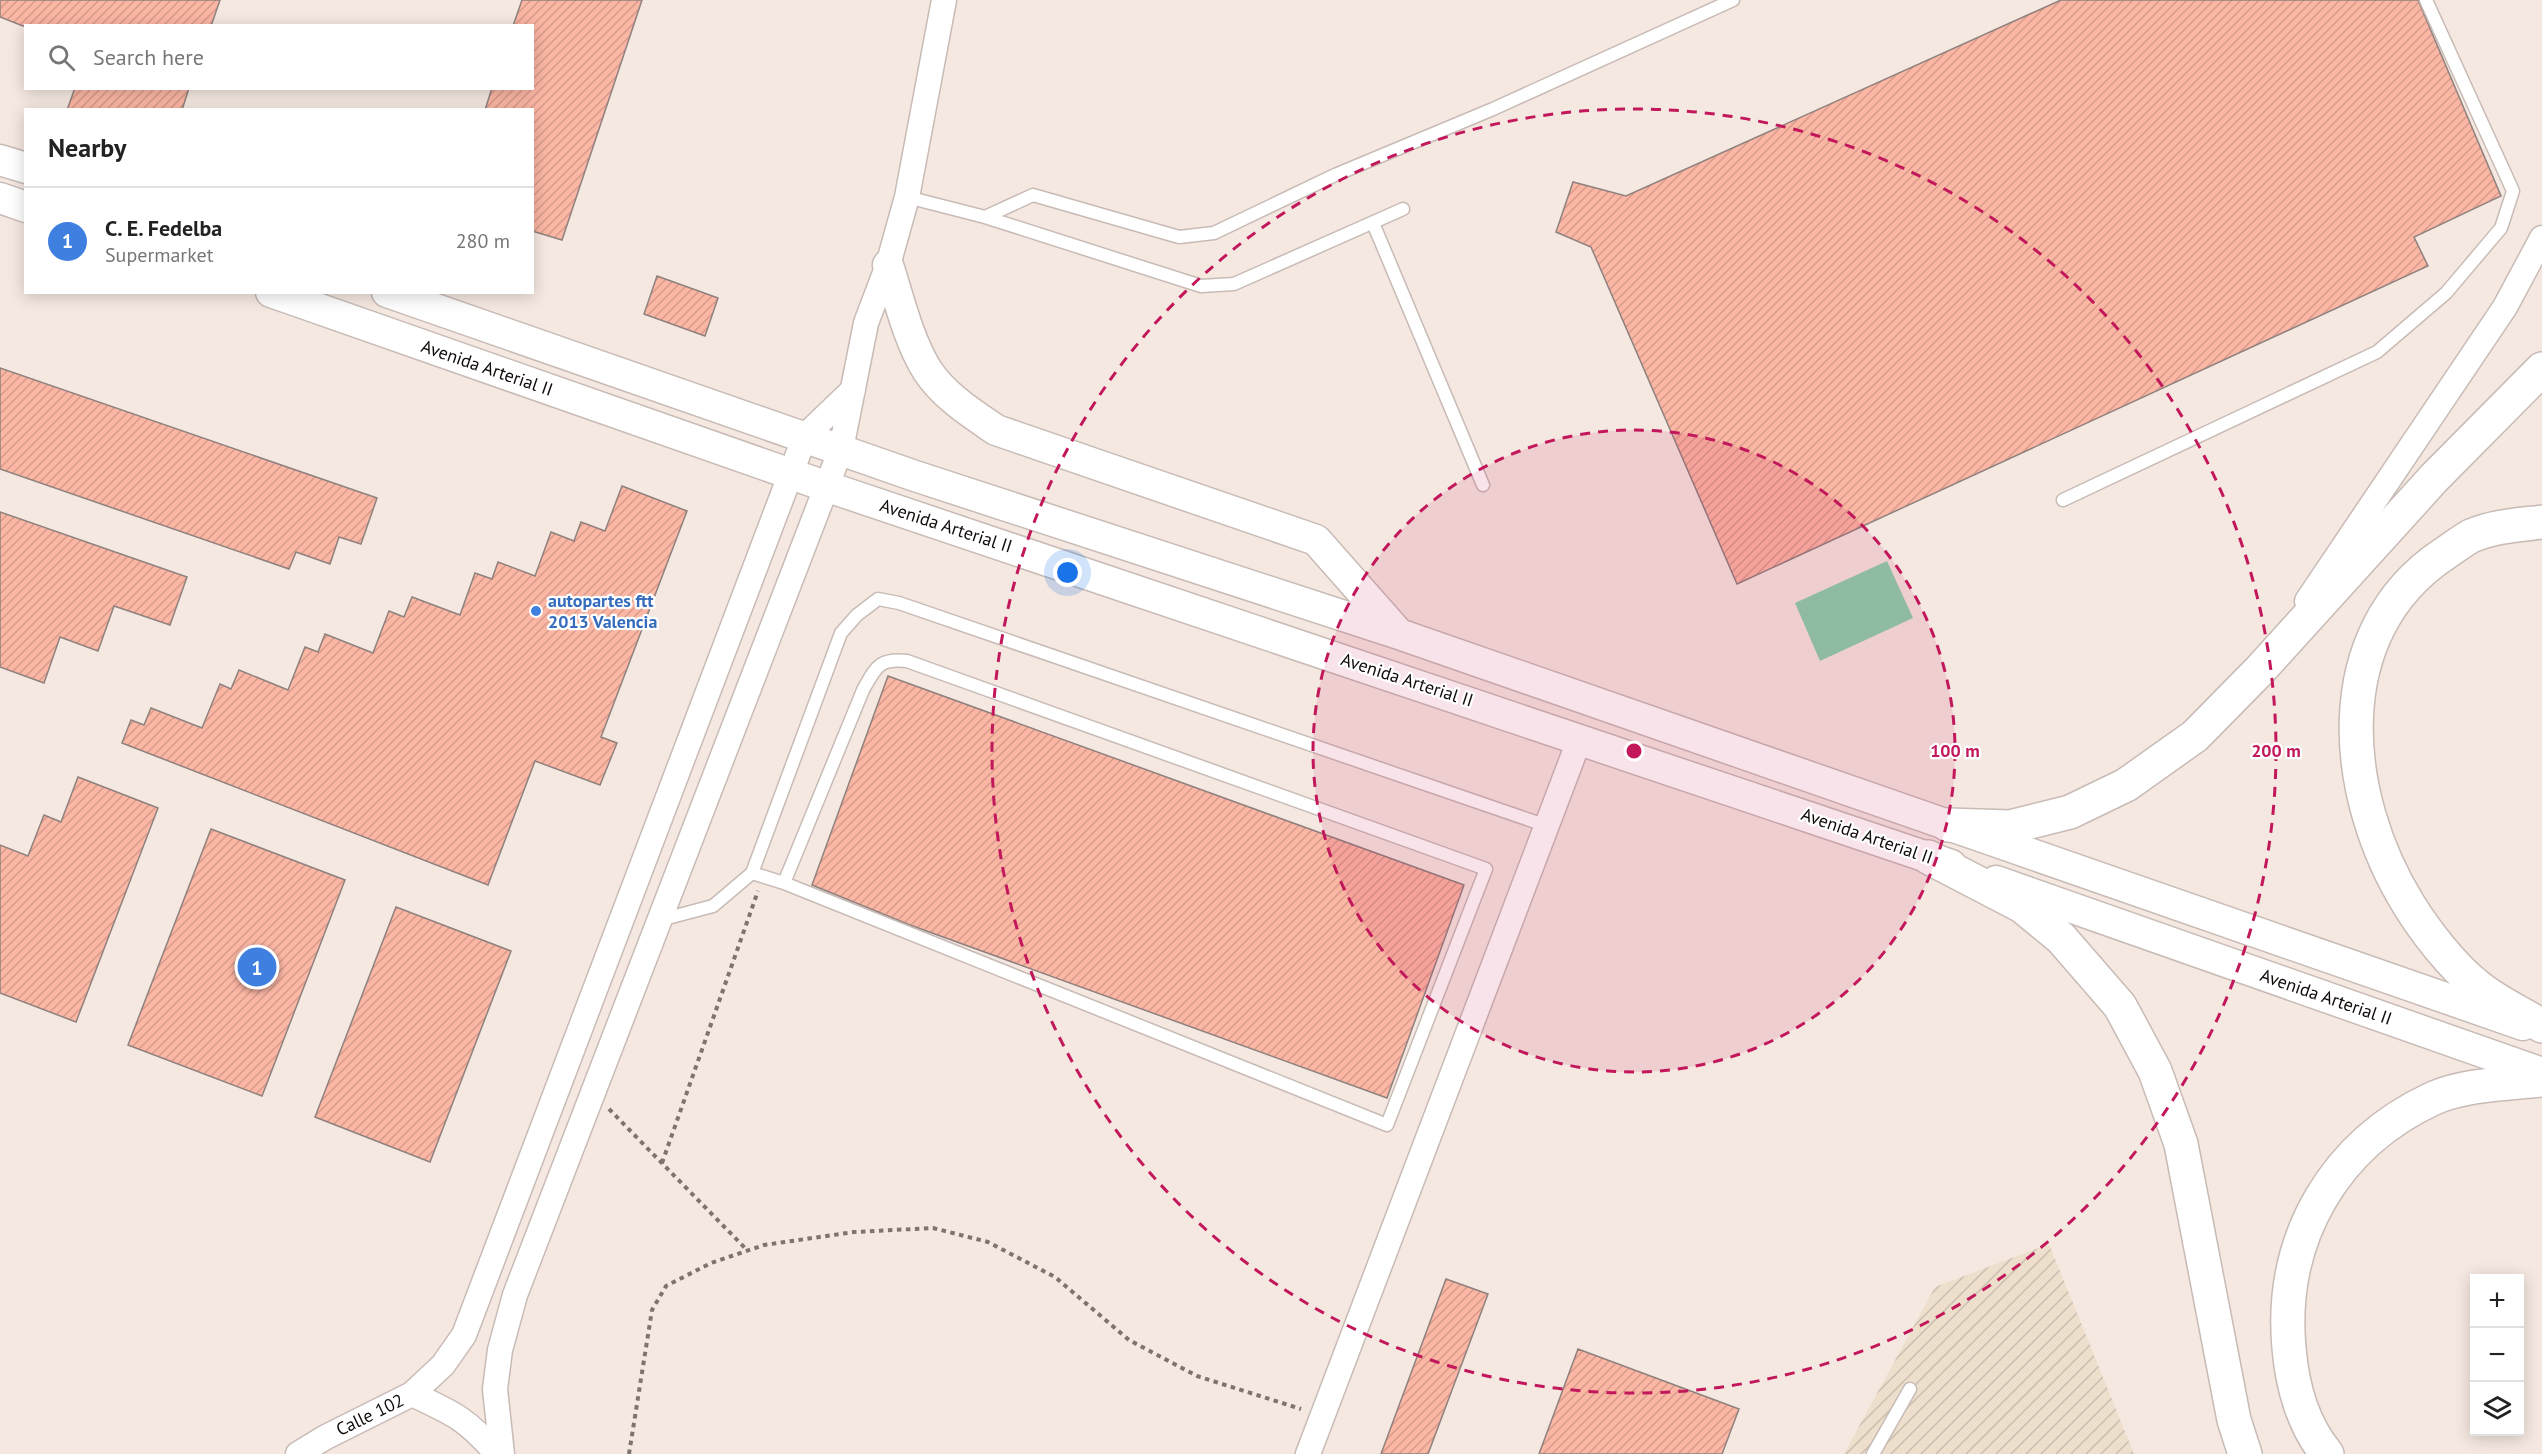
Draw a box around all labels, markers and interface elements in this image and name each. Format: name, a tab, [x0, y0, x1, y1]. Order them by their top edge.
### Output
search box	[24, 24, 534, 90]
icon: search	[45, 41, 78, 74]
text: Search here	[93, 43, 204, 71]
text: Nearby	[48, 131, 126, 164]
text: C. E. Fedelba	[105, 214, 222, 242]
text: 1	[62, 228, 73, 254]
text: 280 m	[456, 228, 510, 254]
text: Supermarket	[105, 242, 213, 268]
street label: Avenida Arterial II	[418, 334, 556, 401]
street label: Avenida Arterial II	[877, 493, 1015, 558]
your location	[1053, 558, 1082, 587]
place label: autopartes ftt 2013 Valencia	[548, 589, 657, 633]
marker: autopartes ftt 2013 Valencia	[529, 604, 543, 618]
street label: Avenida Arterial II	[1338, 647, 1476, 712]
text: 100 m	[1930, 739, 1980, 762]
text: 200 m	[2251, 739, 2301, 762]
centre of rings	[1624, 741, 1644, 761]
street label: Avenida Arterial II	[1798, 802, 1936, 869]
pin: 1	[238, 944, 276, 990]
street label: Avenida Arterial II	[2257, 963, 2395, 1030]
map controls	[2470, 1274, 2524, 1436]
button: +	[2470, 1274, 2524, 1328]
button: −	[2470, 1328, 2524, 1382]
button: layers	[2470, 1382, 2524, 1436]
street label: Calle 102	[332, 1388, 408, 1441]

